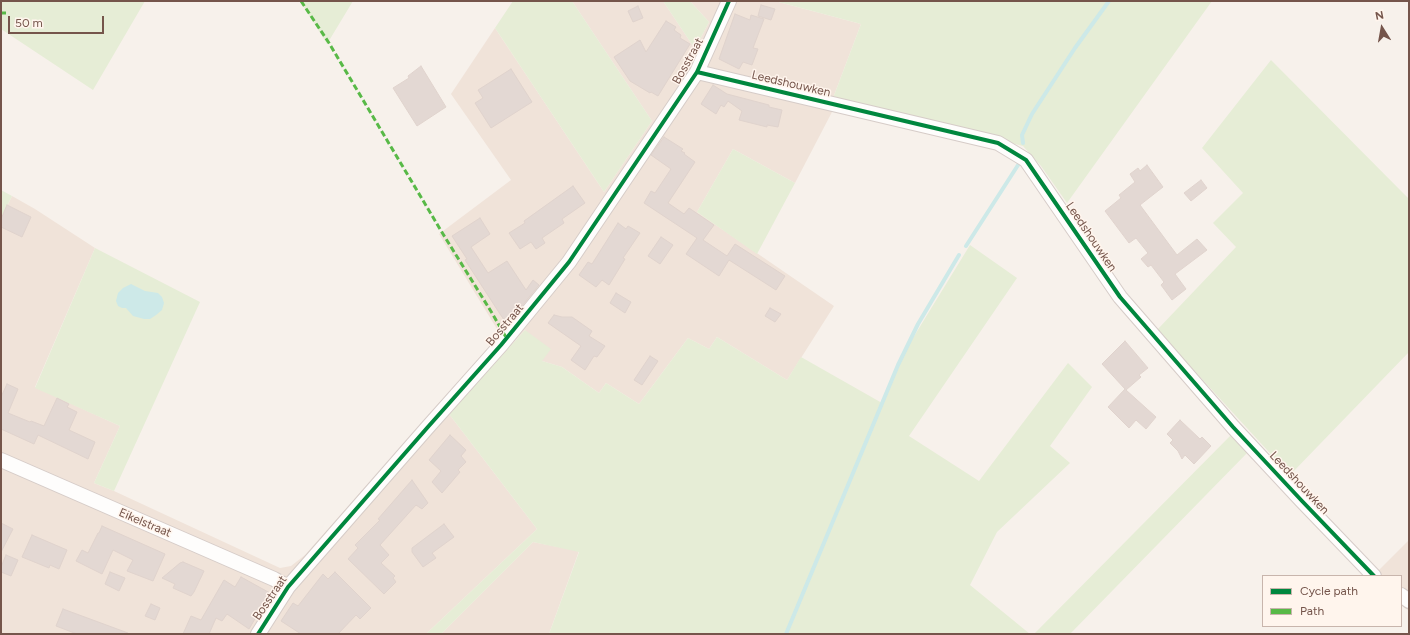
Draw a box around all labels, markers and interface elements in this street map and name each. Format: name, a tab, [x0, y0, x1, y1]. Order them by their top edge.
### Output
scale bar	[10, 8, 106, 34]
north arrow	[1362, 8, 1402, 48]
text: N	[1374, 9, 1385, 23]
text: 50 m	[15, 16, 43, 30]
street label: Bosstraat	[669, 35, 707, 87]
street label: Leedshouwken	[750, 68, 832, 100]
street label: Leedshouwken	[1062, 200, 1120, 274]
street label: Bosstraat	[483, 301, 527, 349]
street label: Leedshouwken	[1266, 449, 1332, 517]
street label: Eikelstraat	[117, 505, 173, 541]
street label: Bosstraat	[250, 573, 290, 623]
legend	[1262, 575, 1402, 627]
text: Cycle path	[1300, 584, 1358, 598]
text: Path	[1300, 604, 1324, 618]

